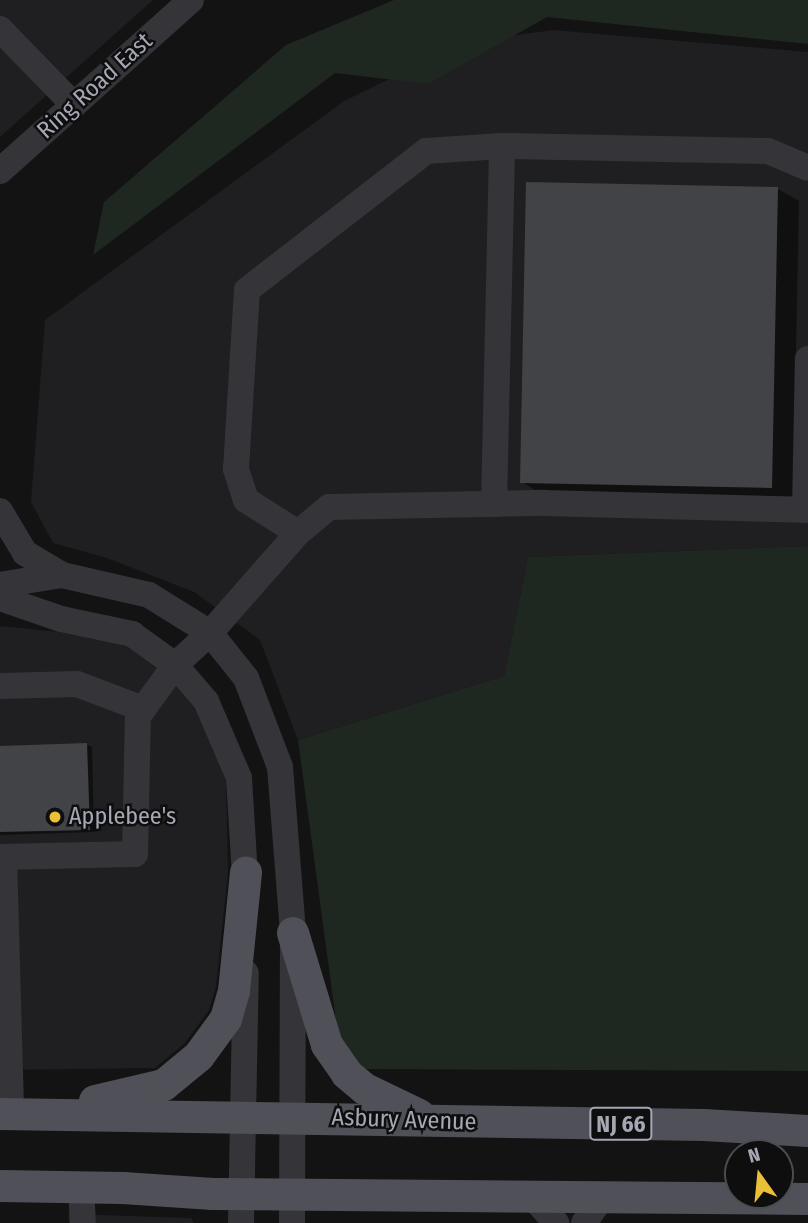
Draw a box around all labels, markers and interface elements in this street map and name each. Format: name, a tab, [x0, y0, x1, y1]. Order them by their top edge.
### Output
street label: Ring Road East	[32, 27, 158, 145]
place label: Applebee's	[69, 803, 176, 831]
marker: Applebee's	[47, 809, 63, 825]
street label: Asbury Avenue	[331, 1103, 477, 1137]
road number: NJ 66	[588, 1105, 654, 1144]
north arrow	[724, 1139, 794, 1209]
text: N	[745, 1143, 762, 1168]

